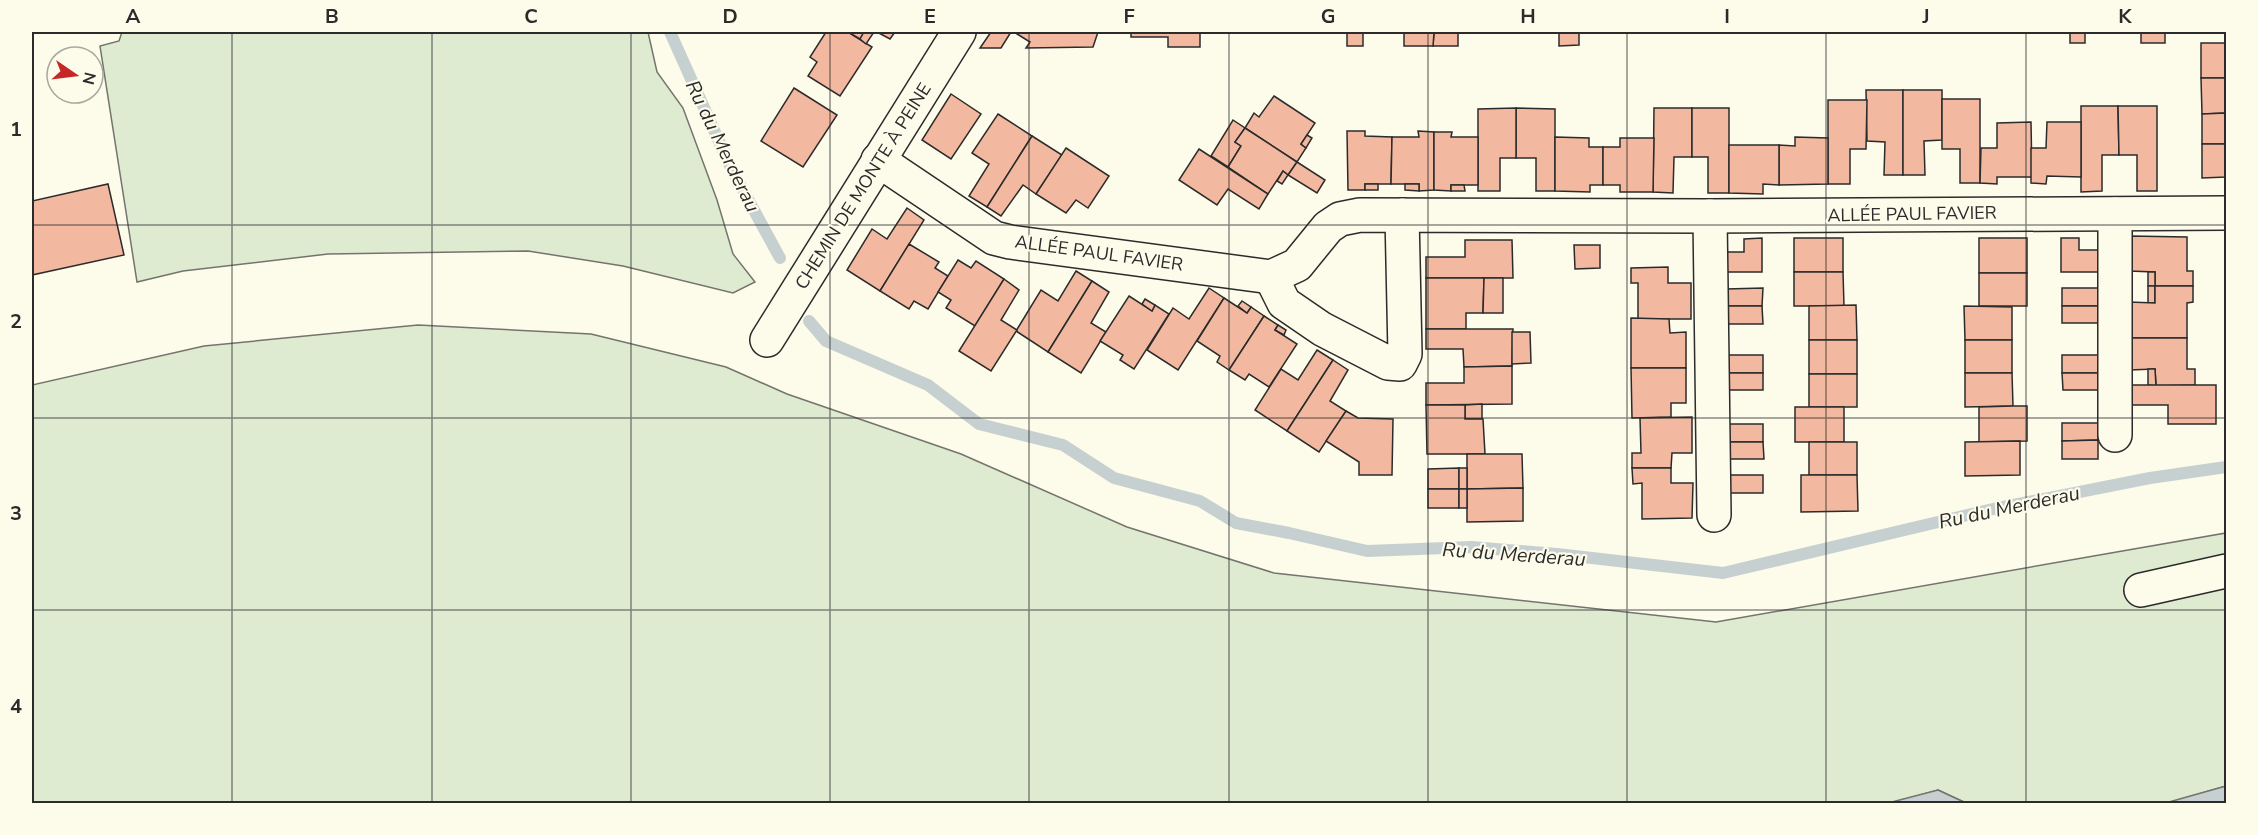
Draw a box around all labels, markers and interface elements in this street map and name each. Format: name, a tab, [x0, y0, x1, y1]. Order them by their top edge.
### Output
text: A	[126, 3, 141, 30]
text: B	[325, 3, 339, 30]
text: C	[524, 3, 538, 30]
text: D	[722, 3, 738, 30]
text: E	[924, 3, 936, 30]
text: F	[1123, 3, 1135, 30]
text: G	[1321, 3, 1335, 30]
text: H	[1520, 3, 1536, 30]
text: I	[1724, 3, 1730, 30]
text: J	[1921, 3, 1930, 30]
text: K	[2118, 3, 2132, 30]
north arrow	[45, 45, 105, 105]
text: N	[76, 70, 101, 87]
water label: Ru du Merderau	[679, 76, 766, 217]
street label: CHEMIN DE MONTE À PEINE	[789, 78, 937, 294]
text: 1	[10, 116, 22, 143]
street label: ALLÉE PAUL FAVIER	[1827, 201, 1997, 227]
street label: ALLÉE PAUL FAVIER	[1013, 229, 1185, 277]
text: 2	[10, 308, 22, 335]
water label: Ru du Merderau	[1936, 479, 2082, 536]
text: 3	[10, 500, 22, 527]
water label: Ru du Merderau	[1441, 536, 1587, 573]
text: 4	[10, 693, 22, 720]

